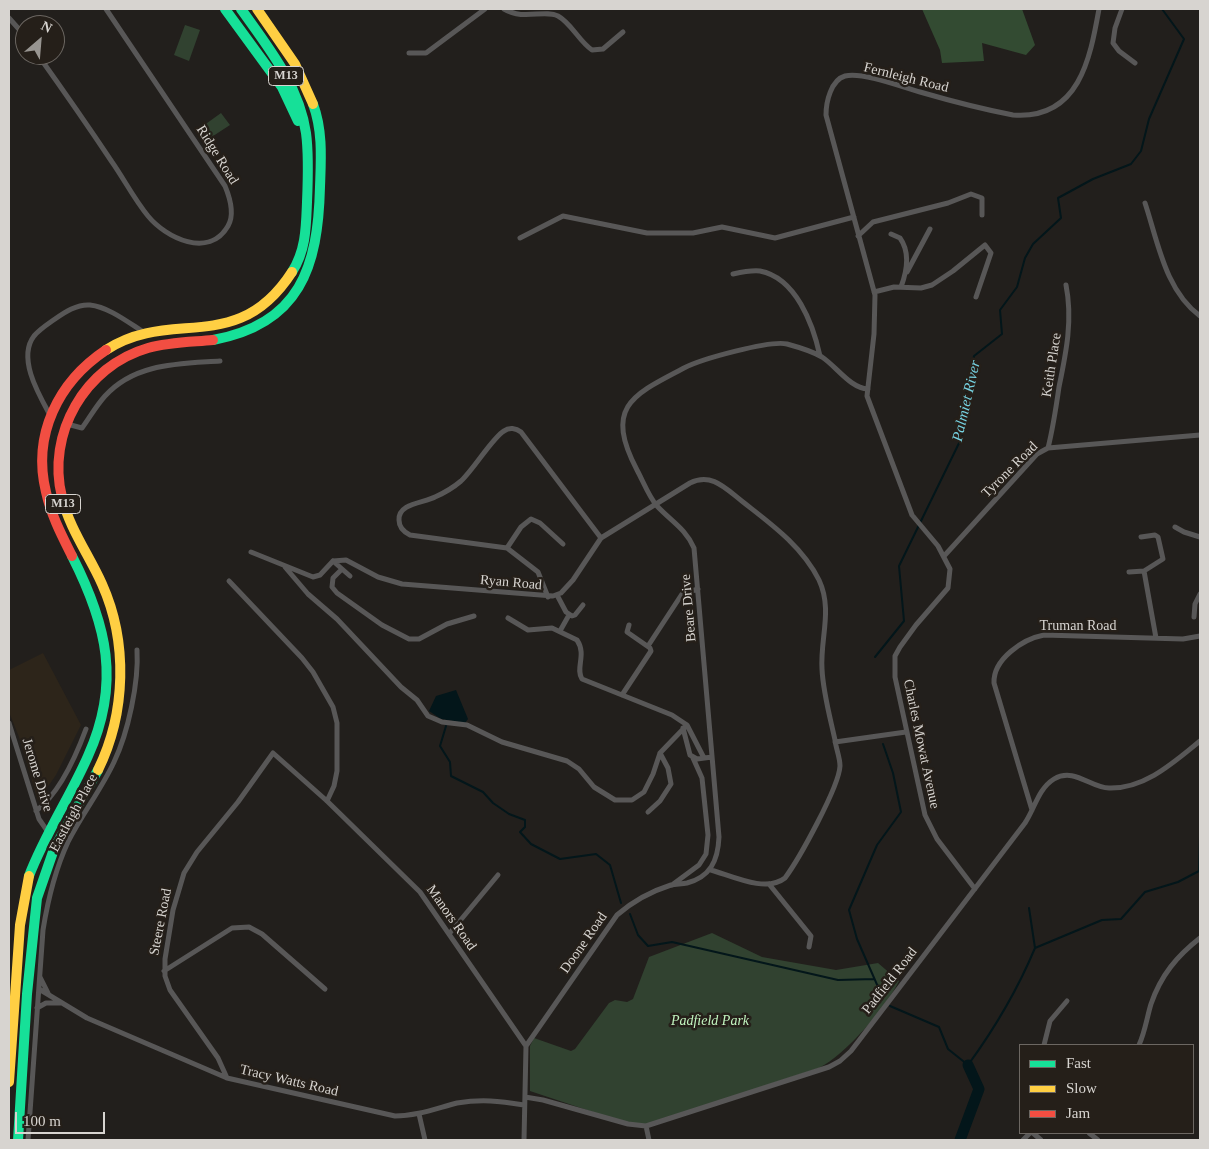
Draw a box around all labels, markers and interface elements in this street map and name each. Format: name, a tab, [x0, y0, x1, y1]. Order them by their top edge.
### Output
north arrow	[15, 15, 65, 65]
text: N	[39, 18, 54, 36]
street label: Fernleigh Road	[862, 59, 950, 97]
road number: M13	[268, 66, 304, 85]
street label: Ridge Road	[192, 122, 242, 188]
street label: Keith Place	[1039, 332, 1065, 398]
water label: Palmiet River	[949, 359, 985, 443]
street label: Tyrone Road	[978, 438, 1042, 502]
road number: M13	[46, 494, 80, 514]
street label: Ryan Road	[479, 572, 543, 594]
street label: Beare Drive	[678, 573, 700, 643]
street label: Truman Road	[1040, 618, 1116, 634]
street label: Charles Mowat Avenue	[899, 678, 943, 810]
street label: Jerome Drive	[18, 736, 56, 814]
street label: Eastleigh Place	[46, 771, 102, 855]
street label: Manors Road	[422, 882, 480, 954]
street label: Steere Road	[146, 887, 176, 957]
street label: Doone Road	[557, 909, 611, 977]
street label: Padfield Road	[859, 944, 921, 1018]
park label: Padfield Park	[671, 1013, 749, 1029]
legend	[1019, 1044, 1194, 1134]
text: Fast	[1066, 1055, 1091, 1071]
street label: Tracy Watts Road	[238, 1062, 340, 1100]
text: Slow	[1066, 1080, 1097, 1096]
scale bar	[18, 1102, 108, 1134]
text: Jam	[1066, 1105, 1090, 1121]
text: 100 m	[23, 1113, 61, 1129]

